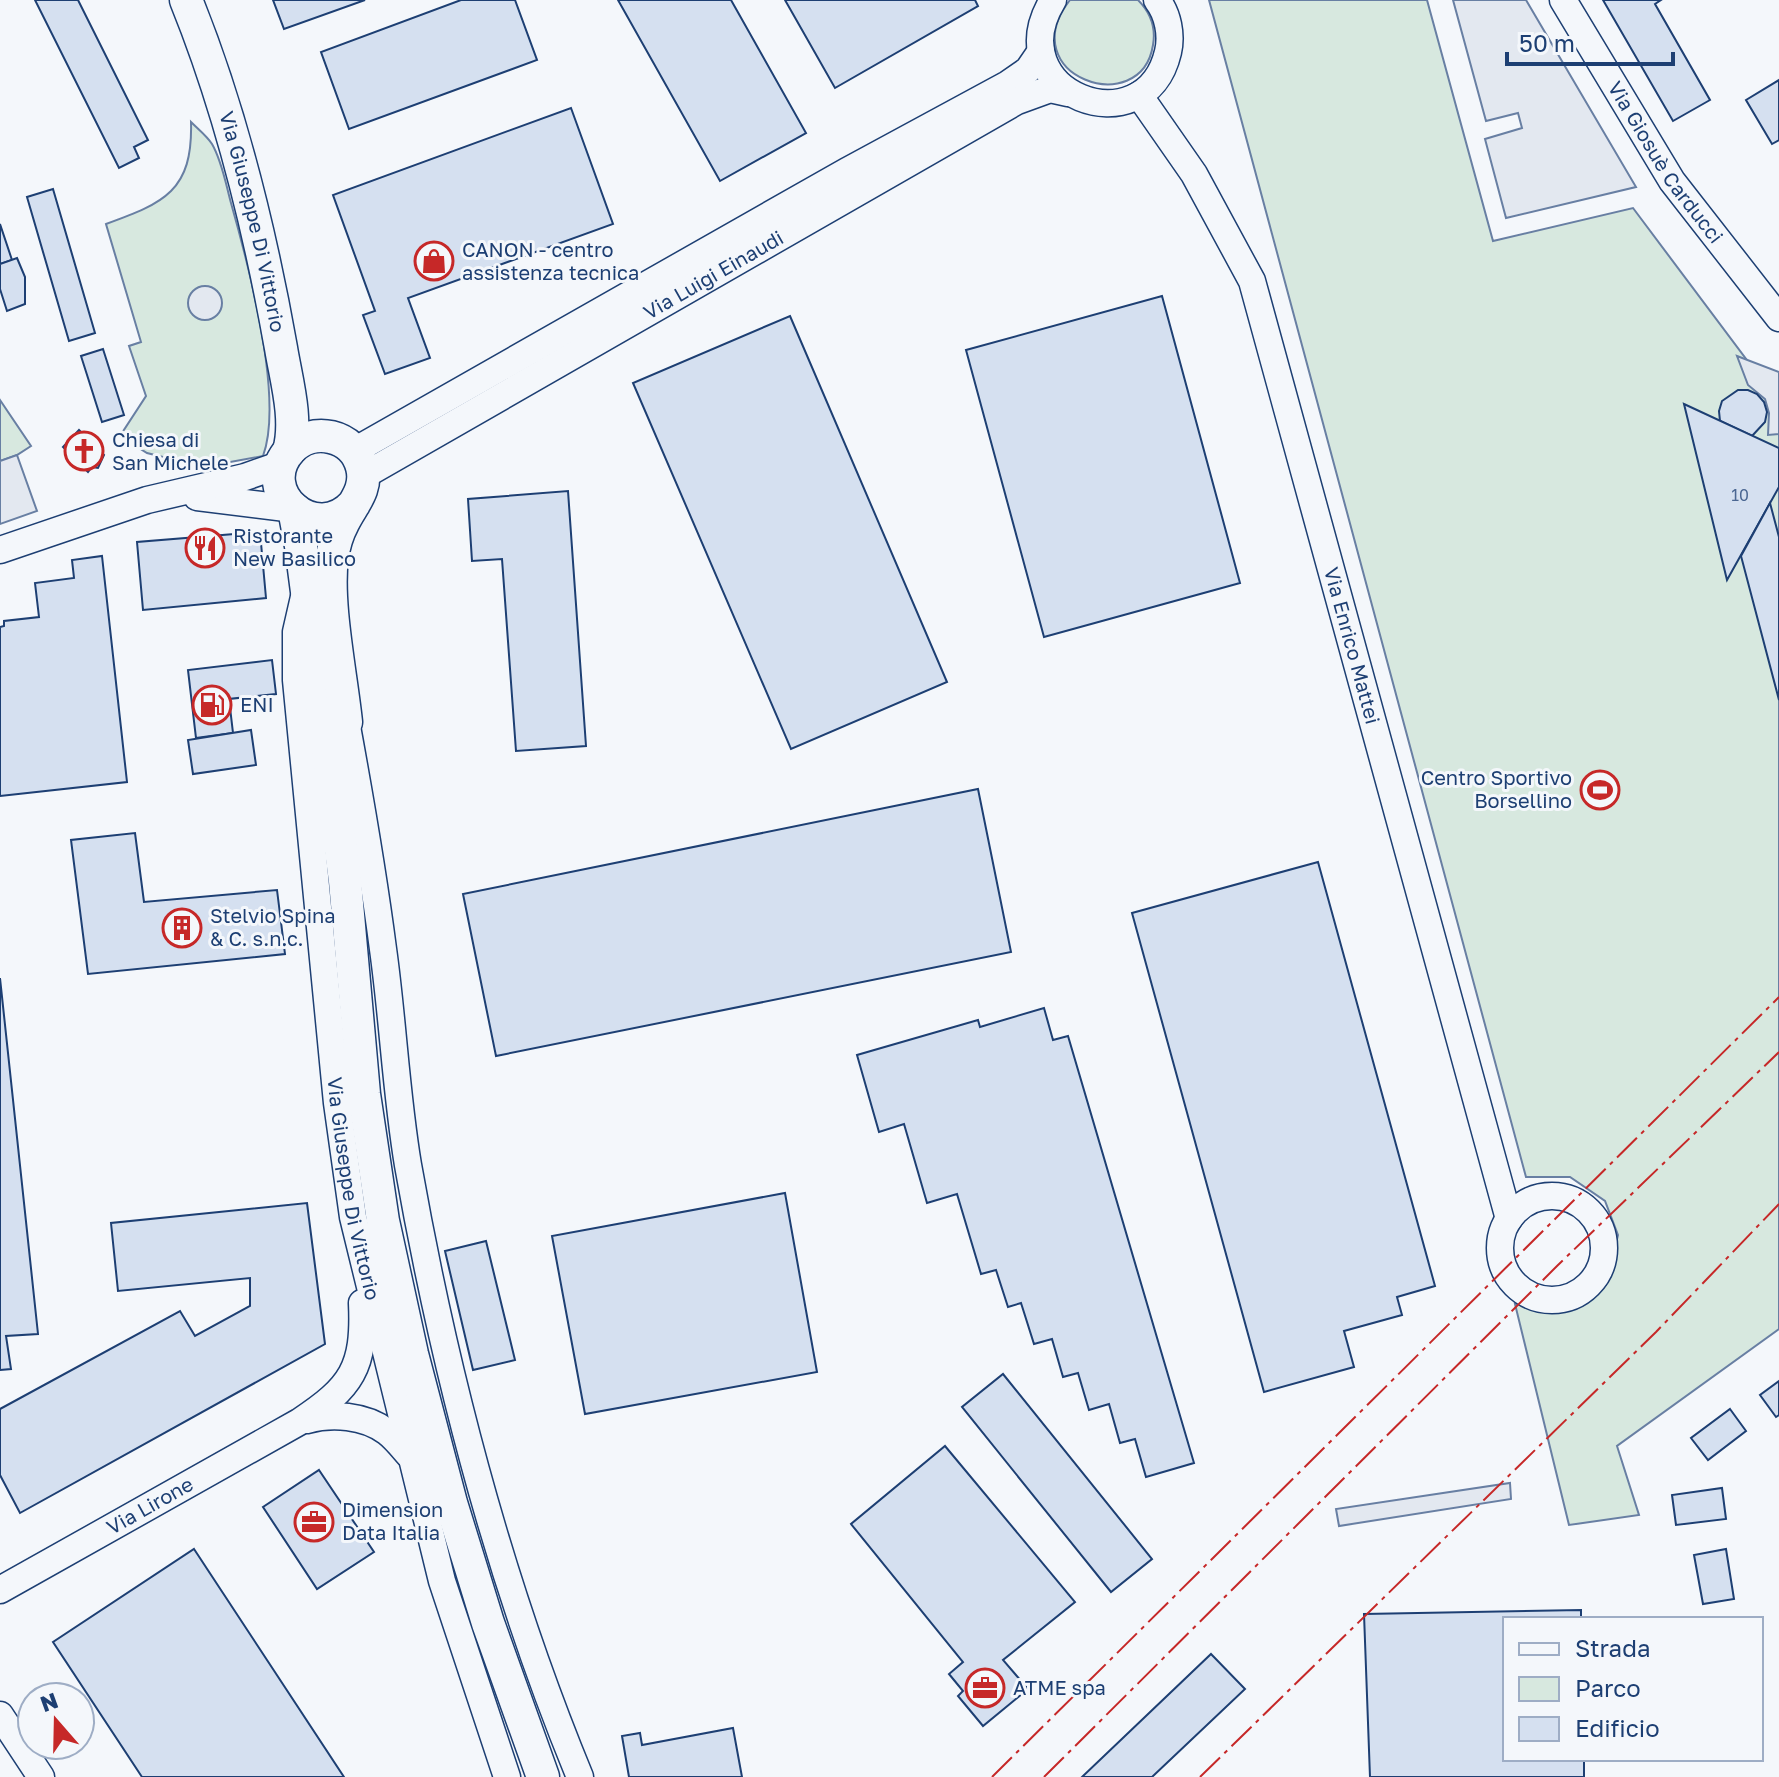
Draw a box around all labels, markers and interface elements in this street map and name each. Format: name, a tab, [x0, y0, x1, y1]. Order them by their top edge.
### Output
scale bar	[1507, 16, 1673, 66]
text: 50 m	[1519, 28, 1575, 57]
street label: Via Giosuè Carducci	[1604, 76, 1729, 247]
street label: Via Giuseppe Di Vittorio	[215, 108, 291, 334]
street label: Via Luigi Einaudi	[639, 225, 787, 324]
place label: CANON - centro assistenza tecnica	[462, 237, 639, 284]
shop icon: CANON - centro assistenza tecnica	[413, 240, 455, 282]
place label: Chiesa di San Michele	[112, 427, 229, 474]
church icon: Chiesa di San Michele	[63, 430, 105, 472]
house number: 10	[1731, 485, 1749, 505]
place label: Ristorante New Basilico	[233, 523, 356, 570]
restaurant icon: Ristorante New Basilico	[184, 527, 226, 569]
street label: Via Enrico Mattei	[1320, 564, 1386, 727]
fuel station icon: ENI	[191, 684, 233, 726]
place label: ENI	[240, 692, 274, 716]
place label: Centro Sportivo Borsellino	[1421, 765, 1572, 812]
sports icon: Centro Sportivo Borsellino	[1579, 769, 1621, 811]
place label: Stelvio Spina & C. s.n.c.	[210, 903, 336, 950]
building icon: Stelvio Spina & C. s.n.c.	[161, 907, 203, 949]
street label: Via Giuseppe Di Vittorio	[324, 1076, 386, 1302]
street label: Via Lirone	[102, 1471, 197, 1539]
place label: Dimension Data Italia	[342, 1497, 443, 1544]
office icon: Dimension Data Italia	[293, 1501, 335, 1543]
legend	[1503, 1617, 1763, 1761]
text: Strada	[1575, 1633, 1650, 1662]
office icon: ATME spa	[964, 1667, 1006, 1709]
text: Parco	[1575, 1673, 1641, 1702]
place label: ATME spa	[1013, 1675, 1106, 1699]
north arrow	[16, 1681, 96, 1761]
text: N	[37, 1686, 61, 1717]
text: Edificio	[1575, 1713, 1660, 1742]

